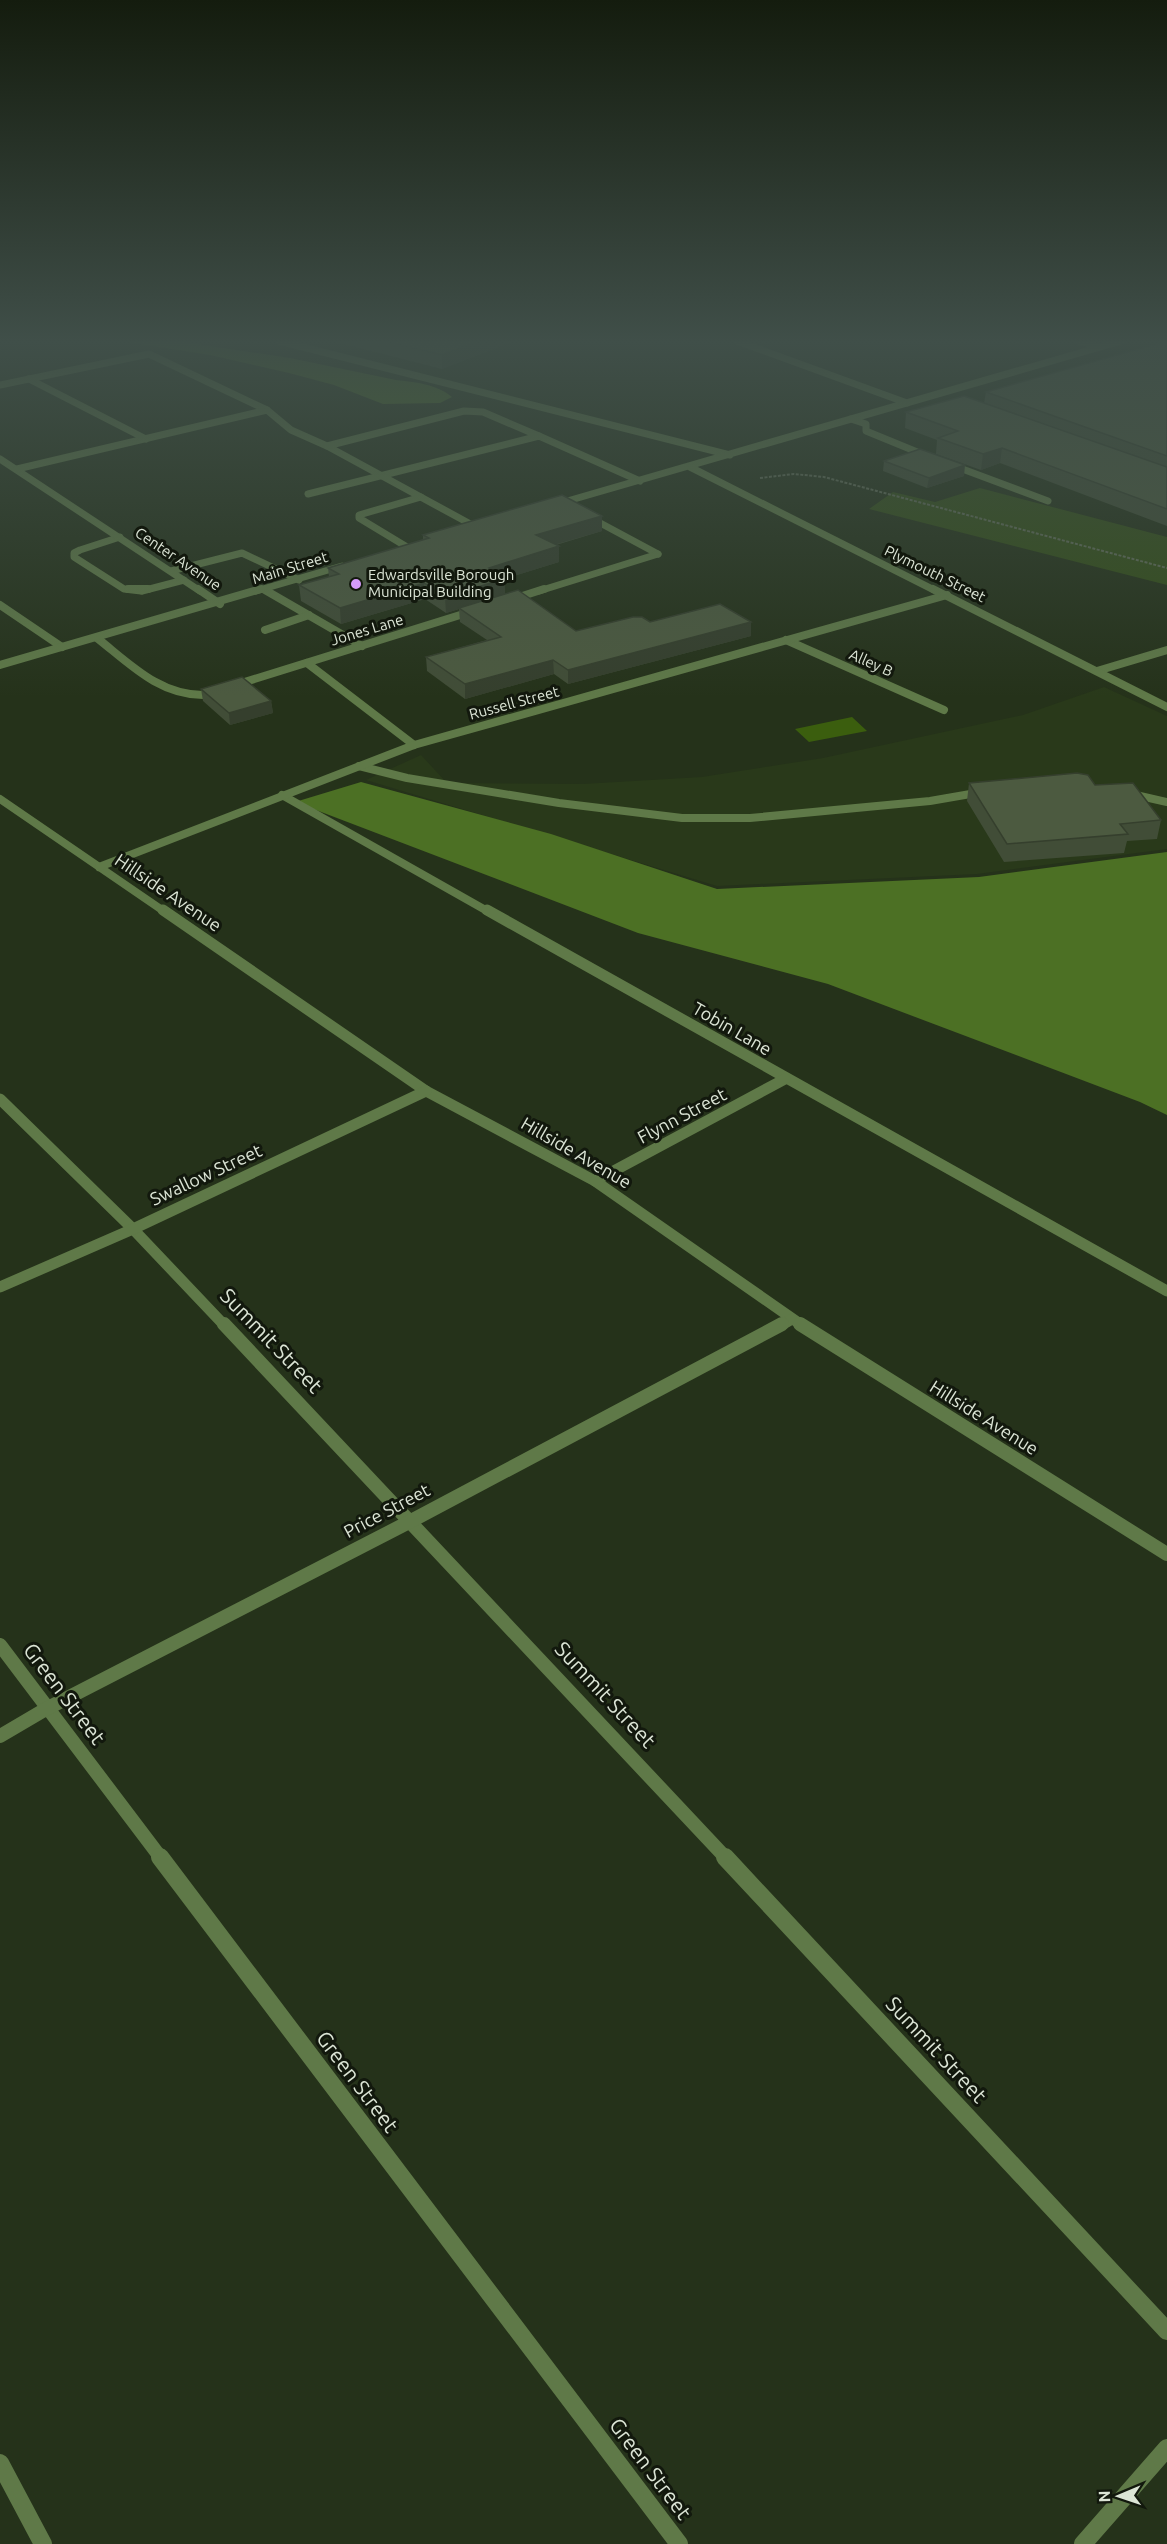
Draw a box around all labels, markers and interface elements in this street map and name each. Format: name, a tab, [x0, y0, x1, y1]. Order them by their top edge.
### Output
street label: Center Avenue	[132, 524, 224, 594]
street label: Plymouth Street	[882, 542, 989, 605]
street label: Main Street	[250, 548, 330, 587]
place label: Edwardsville Borough Municipal Building	[368, 566, 514, 600]
marker: Edwardsville Borough Municipal Building	[349, 577, 363, 591]
street label: Jones Lane	[328, 610, 405, 649]
street label: Alley B	[847, 645, 896, 680]
street label: Russell Street	[467, 682, 561, 723]
street label: Hillside Avenue	[112, 849, 225, 935]
street label: Tobin Lane	[690, 998, 775, 1059]
street label: Flynn Street	[634, 1083, 729, 1147]
street label: Hillside Avenue	[518, 1113, 635, 1192]
street label: Swallow Street	[147, 1139, 265, 1209]
street label: Summit Street	[216, 1283, 328, 1398]
street label: Hillside Avenue	[927, 1376, 1042, 1458]
street label: Price Street	[340, 1479, 433, 1541]
street label: Summit Street	[551, 1636, 661, 1752]
street label: Green Street	[19, 1638, 111, 1749]
street label: Summit Street	[882, 1991, 992, 2107]
street label: Green Street	[312, 2026, 404, 2137]
street label: Green Street	[605, 2413, 697, 2524]
north arrow	[1089, 2466, 1149, 2526]
text: N	[1095, 2490, 1113, 2503]

